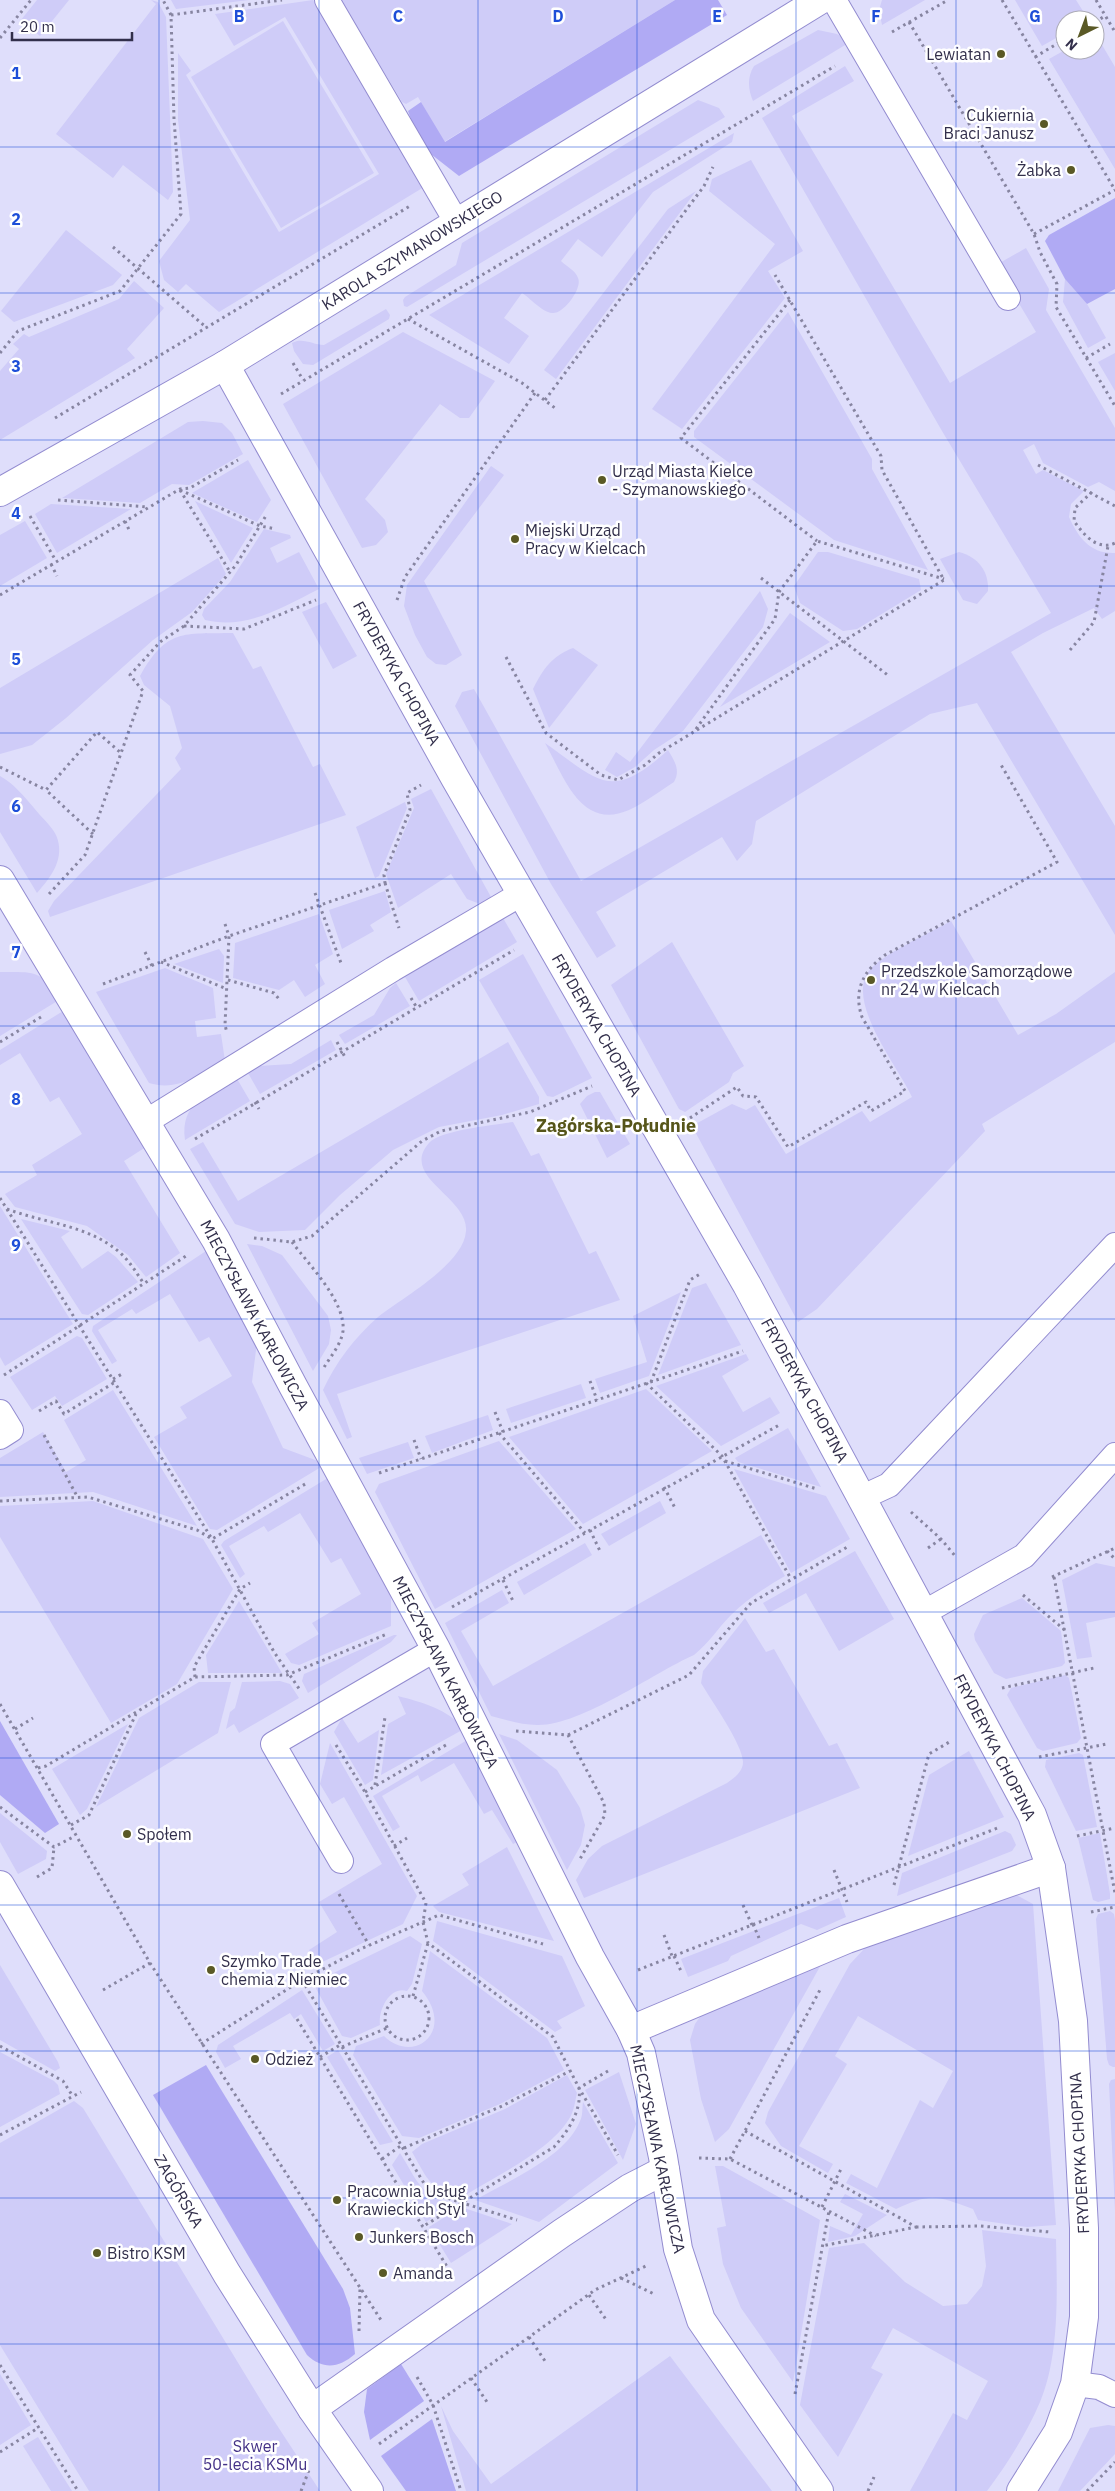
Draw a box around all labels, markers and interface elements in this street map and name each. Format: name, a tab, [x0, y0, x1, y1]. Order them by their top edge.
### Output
text: B	[234, 6, 245, 26]
text: C	[393, 6, 403, 26]
text: D	[552, 6, 564, 26]
text: E	[712, 6, 722, 26]
text: F	[871, 6, 881, 26]
text: G	[1029, 6, 1041, 26]
scale bar	[12, 10, 132, 42]
north arrow	[1055, 10, 1105, 60]
text: 20 m	[20, 17, 55, 36]
text: N	[1062, 35, 1081, 55]
place label: Lewiatan	[926, 44, 991, 64]
marker: Lewiatan	[995, 48, 1007, 60]
text: 1	[11, 63, 21, 83]
place label: Cukiernia Braci Janusz	[943, 105, 1034, 143]
marker: Cukiernia Braci Janusz	[1038, 118, 1050, 130]
place label: Żabka	[1017, 160, 1061, 180]
marker: Żabka	[1065, 164, 1077, 176]
street label: KAROLA SZYMANOWSKIEGO	[318, 186, 506, 314]
text: 2	[11, 209, 21, 229]
text: 3	[11, 356, 21, 376]
place label: Urząd Miasta Kielce - Szymanowskiego	[612, 461, 753, 499]
marker: Urząd Miasta Kielce - Szymanowskiego	[596, 474, 608, 486]
text: 4	[11, 503, 21, 523]
place label: Miejski Urząd Pracy w Kielcach	[525, 520, 646, 558]
marker: Miejski Urząd Pracy w Kielcach	[509, 533, 521, 545]
street label: FRYDERYKA CHOPINA	[349, 597, 445, 749]
text: 5	[11, 649, 21, 669]
text: 6	[11, 796, 21, 816]
text: 7	[11, 942, 21, 962]
street label: FRYDERYKA CHOPINA	[548, 950, 646, 1100]
place label: Przedszkole Samorządowe nr 24 w Kielcach	[881, 961, 1073, 999]
marker: Przedszkole Samorządowe nr 24 w Kielcach	[865, 974, 877, 986]
text: 8	[11, 1089, 21, 1109]
district label: Zagórska-Południe	[536, 1114, 696, 1137]
street label: MIECZYSŁAWA KARŁOWICZA	[196, 1216, 314, 1414]
text: 9	[11, 1235, 21, 1255]
street label: FRYDERYKA CHOPINA	[757, 1314, 853, 1466]
street label: MIECZYSŁAWA KARŁOWICZA	[389, 1573, 503, 1771]
street label: FRYDERYKA CHOPINA	[949, 1670, 1041, 1824]
place label: Społem	[137, 1824, 192, 1844]
marker: Społem	[121, 1828, 133, 1840]
place label: Szymko Trade chemia z Niemiec	[221, 1951, 347, 1989]
marker: Szymko Trade chemia z Niemiec	[205, 1964, 217, 1976]
street label: MIECZYSŁAWA KARŁOWICZA	[626, 2043, 690, 2255]
place label: Odzież	[265, 2049, 313, 2069]
marker: Odzież	[249, 2053, 261, 2065]
street label: FRYDERYKA CHOPINA	[1065, 2072, 1093, 2234]
street label: ZAGÓRSKA	[150, 2150, 209, 2231]
place label: Pracownia Usług Krawieckich Styl	[347, 2181, 467, 2219]
marker: Pracownia Usług Krawieckich Styl	[331, 2194, 343, 2206]
place label: Junkers Bosch	[369, 2227, 474, 2247]
marker: Junkers Bosch	[353, 2231, 365, 2243]
place label: Bistro KSM	[107, 2243, 186, 2263]
marker: Bistro KSM	[91, 2247, 103, 2259]
place label: Amanda	[393, 2263, 453, 2283]
marker: Amanda	[377, 2267, 389, 2279]
park label: Skwer 50-lecia KSMu	[203, 2436, 307, 2474]

